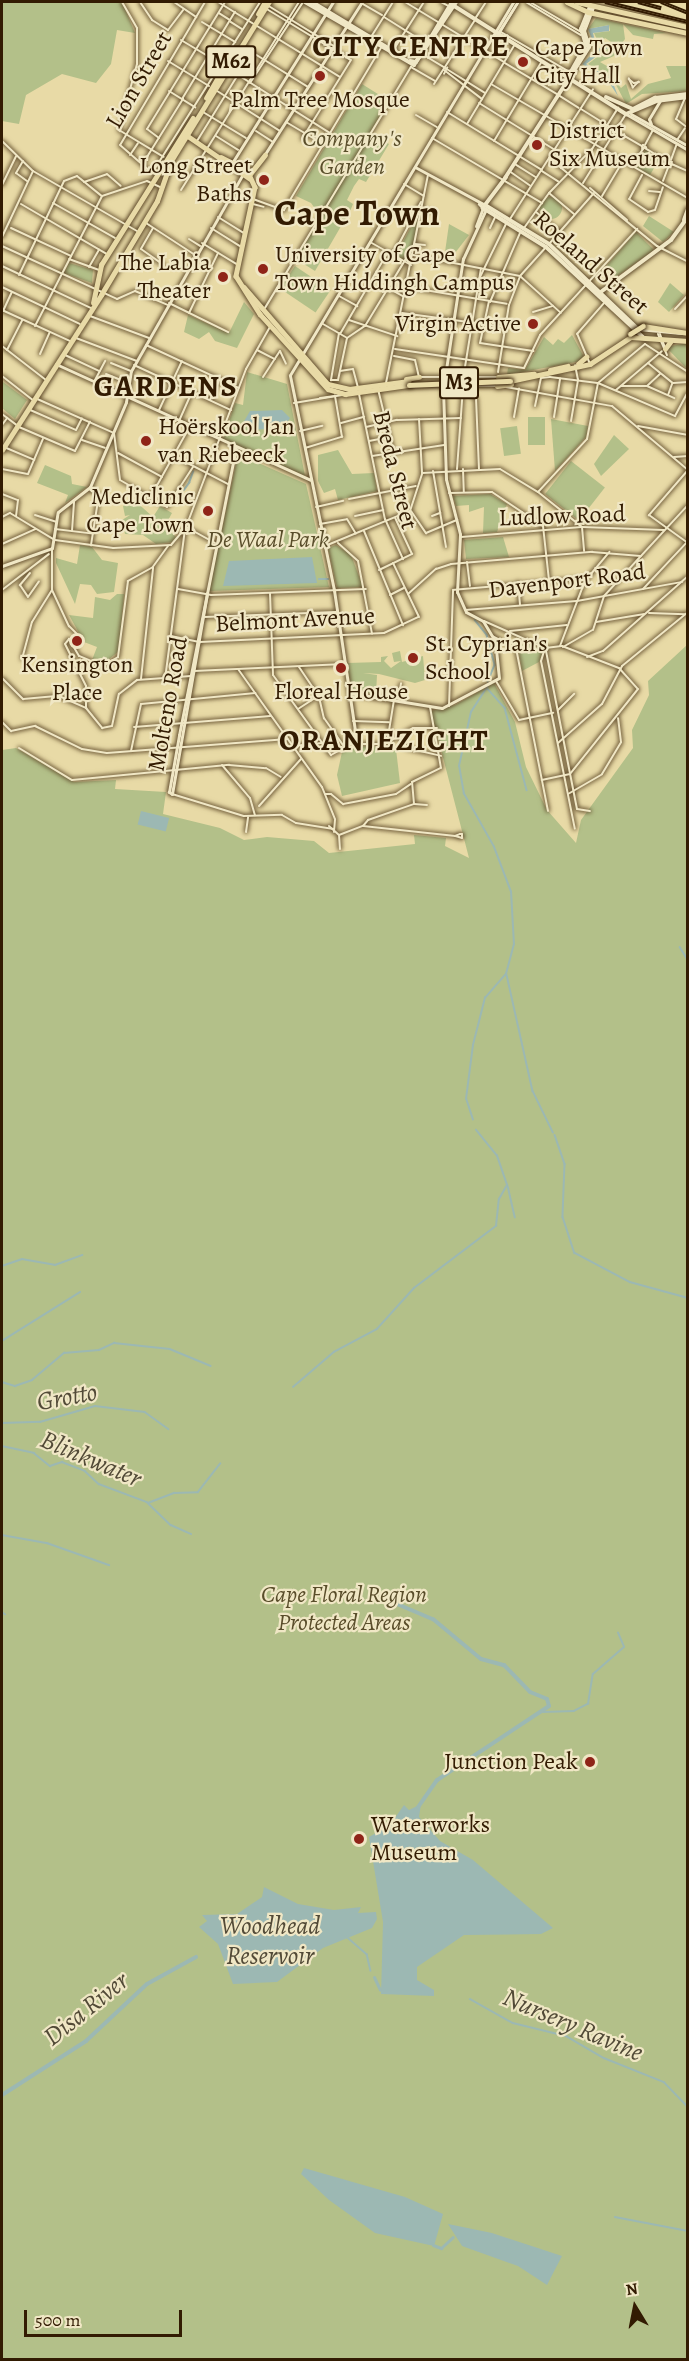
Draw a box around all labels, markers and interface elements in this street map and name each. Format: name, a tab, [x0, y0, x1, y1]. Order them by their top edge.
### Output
street label: Lion Street	[100, 26, 178, 134]
district label: CITY CENTRE	[312, 28, 510, 64]
place label: Cape Town City Hall	[535, 34, 643, 90]
road number: M62	[204, 43, 258, 81]
marker: Cape Town City Hall	[516, 55, 530, 69]
marker: Palm Tree Mosque	[313, 69, 327, 83]
place label: Palm Tree Mosque	[230, 86, 410, 114]
place label: District Six Museum	[549, 117, 671, 173]
park label: Company's Garden	[302, 125, 402, 181]
marker: District Six Museum	[530, 138, 544, 152]
place label: Long Street Baths	[139, 152, 252, 208]
marker: Long Street Baths	[257, 173, 271, 187]
district label: Cape Town	[274, 191, 440, 235]
street label: Roeland Street	[527, 205, 655, 321]
place label: University of Cape Town Hiddingh Campus	[275, 241, 514, 297]
place label: The Labia Theater	[118, 249, 211, 305]
marker: University of Cape Town Hiddingh Campus	[256, 262, 270, 276]
marker: The Labia Theater	[216, 270, 230, 284]
place label: Virgin Active	[395, 310, 521, 338]
marker: Virgin Active	[526, 317, 540, 331]
road number: M3	[438, 364, 480, 402]
district label: GARDENS	[94, 368, 238, 404]
street label: Breda Street	[366, 408, 424, 532]
place label: Hoërskool Jan van Riebeeck	[158, 413, 295, 469]
marker: Hoërskool Jan van Riebeeck	[139, 434, 153, 448]
place label: Mediclinic Cape Town	[86, 483, 194, 539]
street label: Ludlow Road	[498, 499, 626, 533]
marker: Mediclinic Cape Town	[199, 502, 217, 520]
park label: De Waal Park	[207, 526, 329, 554]
street label: Davenport Road	[487, 557, 647, 605]
street label: Belmont Avenue	[214, 601, 376, 639]
place label: St. Cyprian's School	[425, 630, 548, 686]
marker: Kensington Place	[70, 634, 84, 648]
street label: Molteno Road	[142, 634, 194, 774]
place label: Kensington Place	[21, 651, 133, 707]
marker: St. Cyprian's School	[406, 651, 420, 665]
marker: Floreal House	[334, 661, 348, 675]
place label: Floreal House	[274, 678, 408, 706]
district label: ORANJEZICHT	[279, 722, 489, 758]
water label: Grotto	[34, 1376, 100, 1418]
water label: Blinkwater	[36, 1424, 146, 1494]
park label: Cape Floral Region Protected Areas	[261, 1581, 427, 1637]
place label: Junction Peak	[444, 1748, 578, 1776]
marker: Junction Peak	[583, 1755, 597, 1769]
place label: Waterworks Museum	[371, 1811, 490, 1867]
marker: Waterworks Museum	[352, 1832, 366, 1846]
water label: Woodhead Reservoir	[220, 1910, 320, 1972]
water label: Disa River	[37, 1965, 135, 2053]
water label: Nursery Ravine	[498, 1982, 648, 2068]
north arrow	[605, 2277, 665, 2337]
text: N	[624, 2277, 640, 2301]
scale bar	[27, 2298, 184, 2336]
text: 500 m	[35, 2308, 80, 2332]

